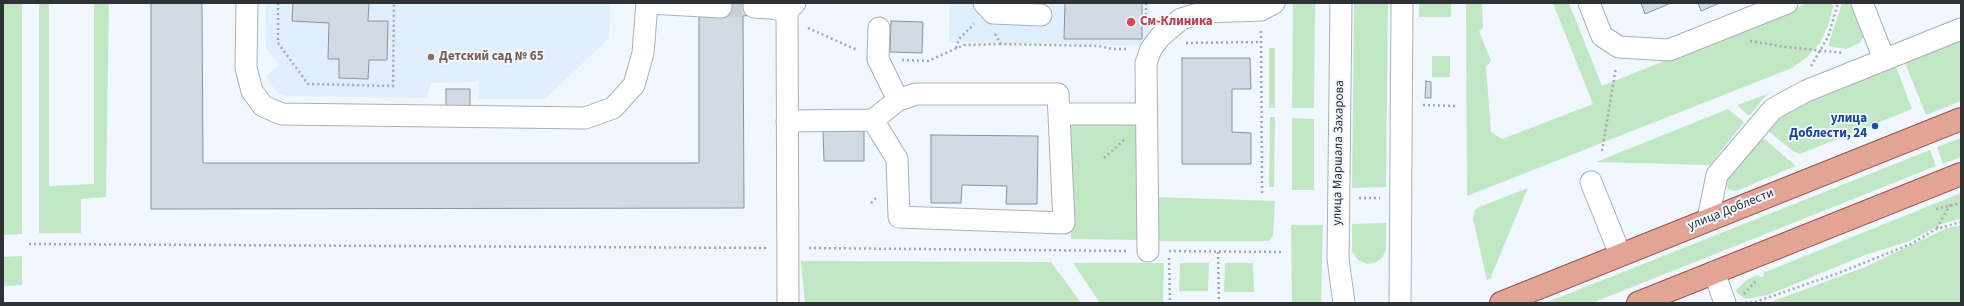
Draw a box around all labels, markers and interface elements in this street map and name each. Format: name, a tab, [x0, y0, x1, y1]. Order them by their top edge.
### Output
place label: См-Клиника	[1140, 14, 1213, 30]
marker: См-Клиника	[1125, 16, 1137, 28]
place label: Детский сад № 65	[439, 49, 544, 65]
marker: Детский сад № 65	[426, 52, 436, 62]
street label: улица Маршала Захарова	[1330, 80, 1348, 226]
place label: улица Доблести, 24	[1789, 111, 1867, 142]
marker: улица Доблести, 24	[1870, 121, 1880, 131]
street label: улица Доблести	[1686, 186, 1776, 234]

